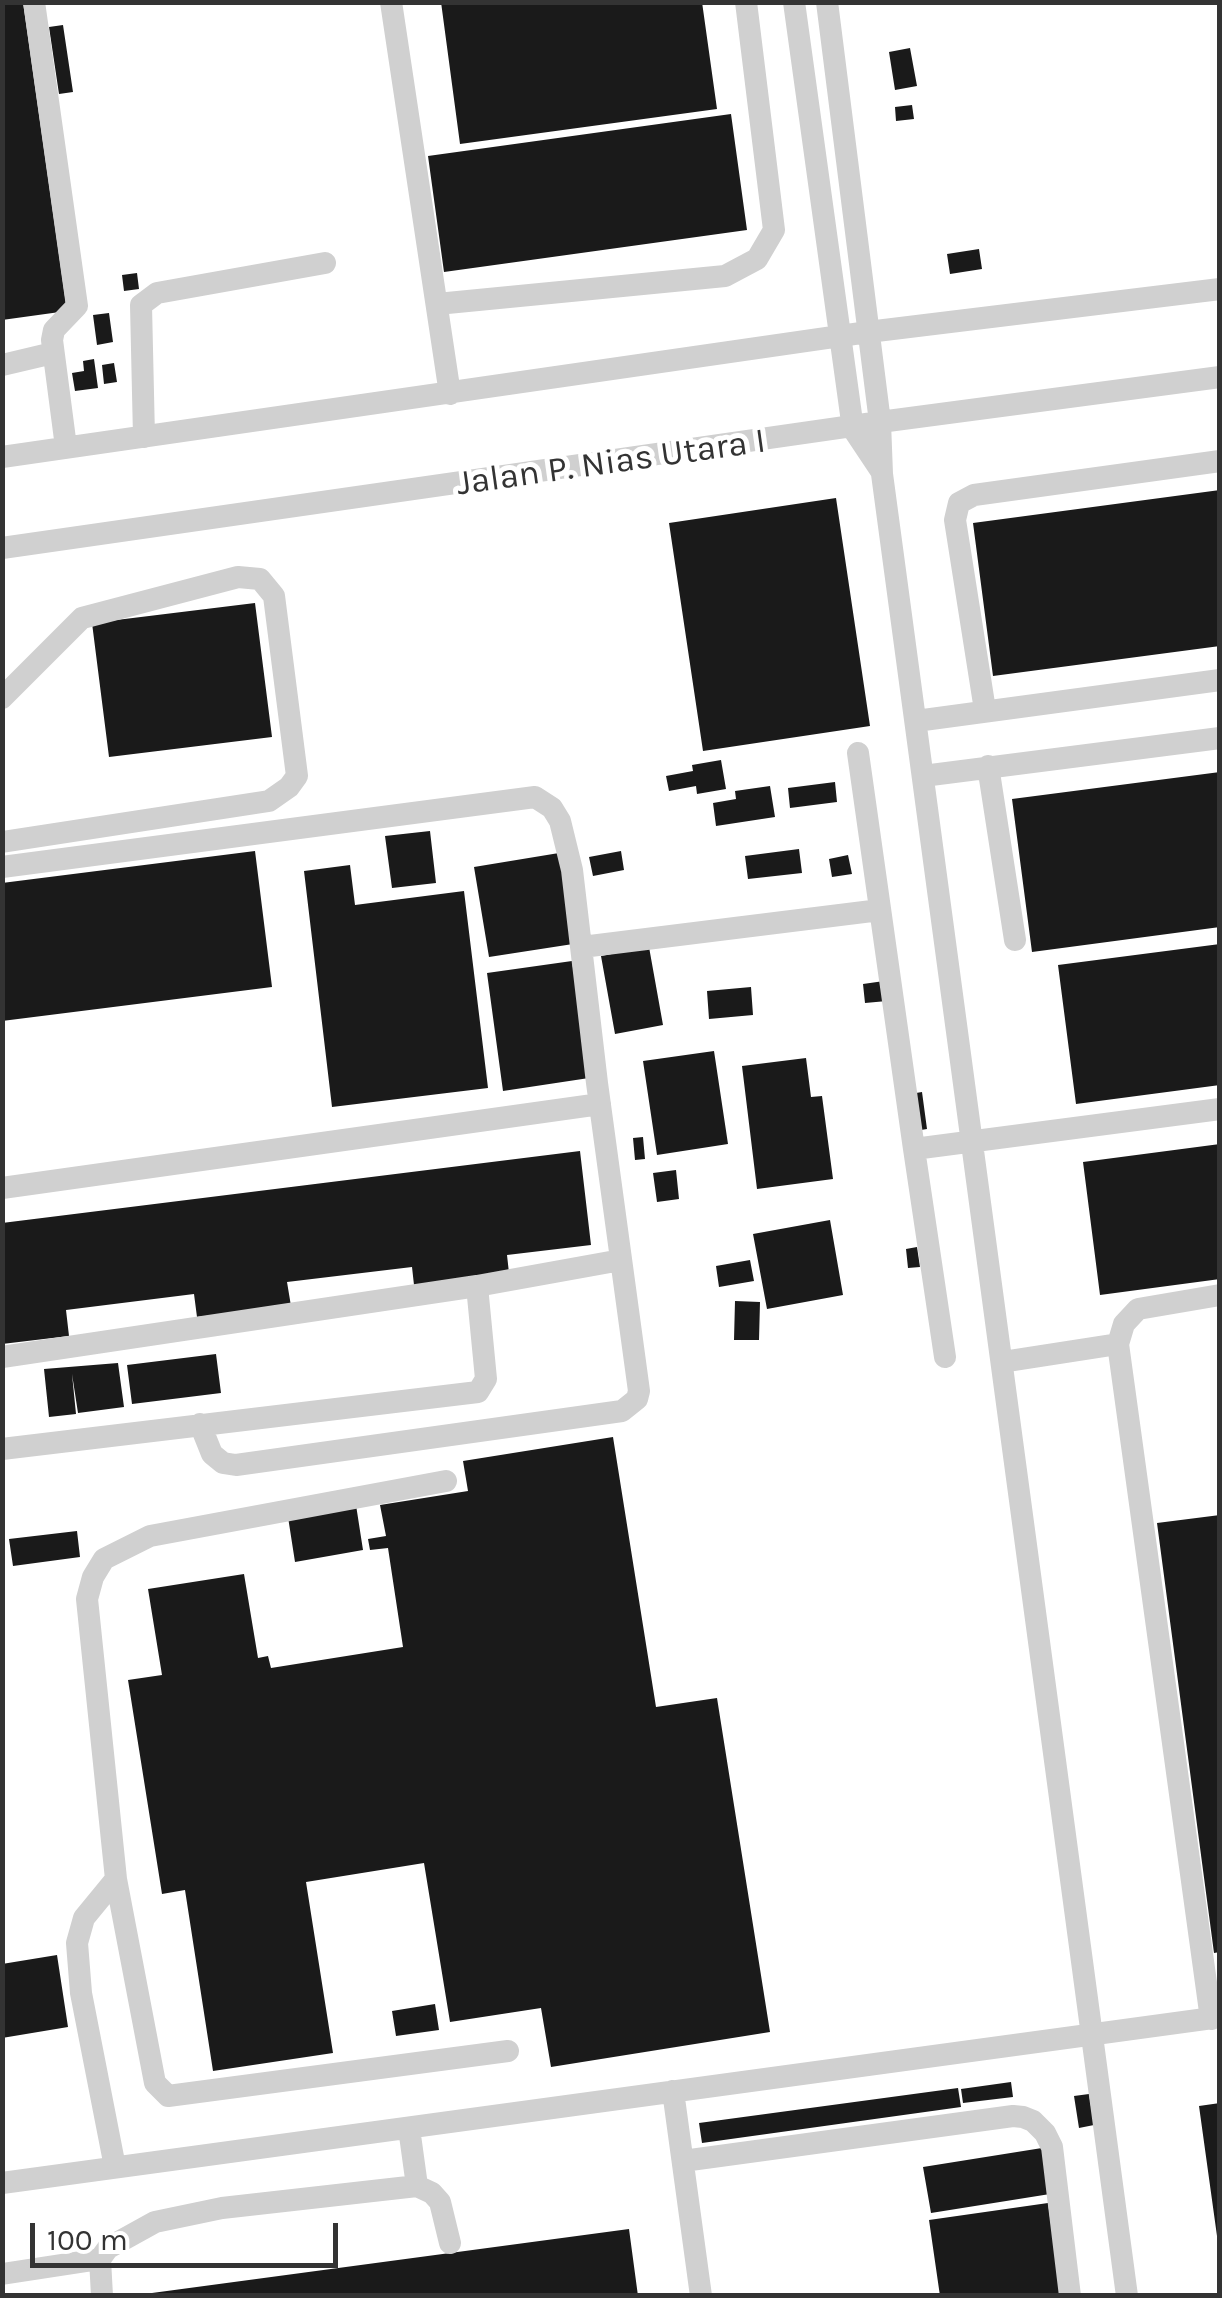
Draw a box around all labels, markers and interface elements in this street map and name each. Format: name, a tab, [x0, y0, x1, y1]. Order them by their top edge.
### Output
street label: Jalan P. Nias Utara I	[454, 421, 768, 505]
scale bar	[35, 2203, 342, 2265]
text: 100 m	[47, 2222, 128, 2258]

